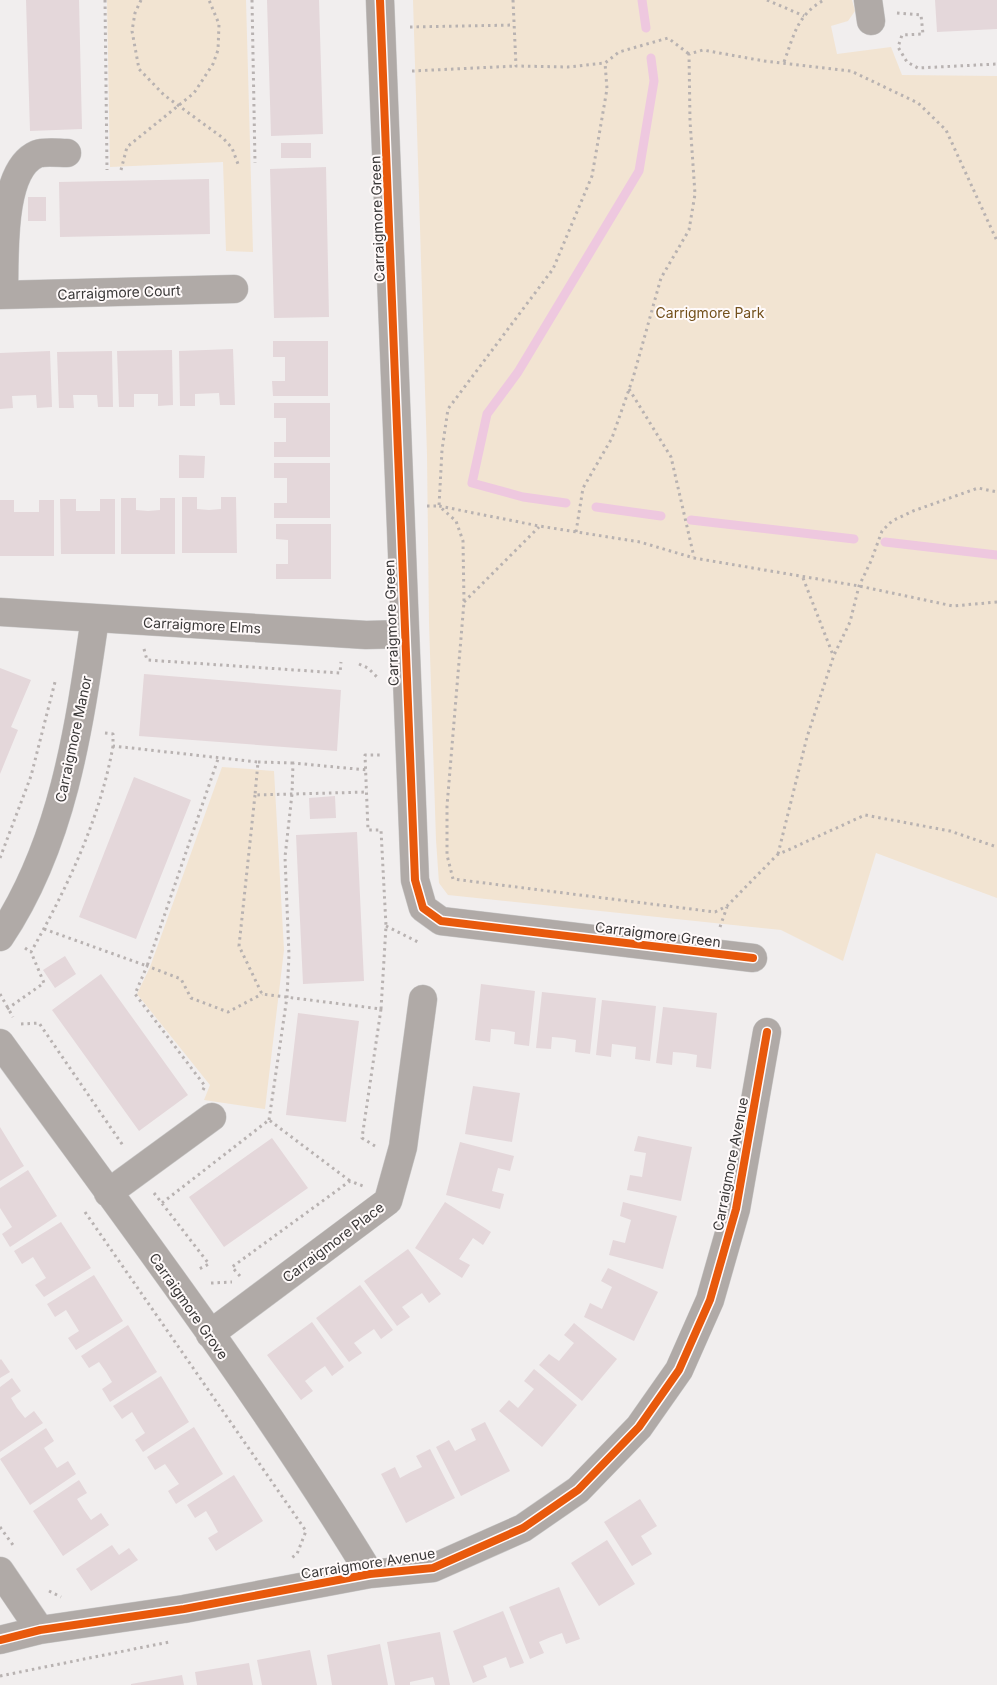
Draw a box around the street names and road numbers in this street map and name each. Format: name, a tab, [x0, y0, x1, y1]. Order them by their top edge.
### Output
street label: Carraigmore Green	[366, 155, 388, 283]
street label: Carraigmore Court	[57, 281, 181, 303]
street label: Carraigmore Green	[380, 559, 402, 687]
street label: Carraigmore Elms	[143, 613, 261, 637]
street label: Carraigmore Manor	[51, 674, 95, 804]
street label: Carraigmore Green	[594, 918, 722, 950]
street label: Carraigmore Avenue	[709, 1096, 751, 1232]
street label: Carraigmore Place	[279, 1198, 387, 1286]
street label: Carraigmore Grove	[146, 1250, 232, 1362]
street label: Carraigmore Avenue	[300, 1544, 436, 1582]

